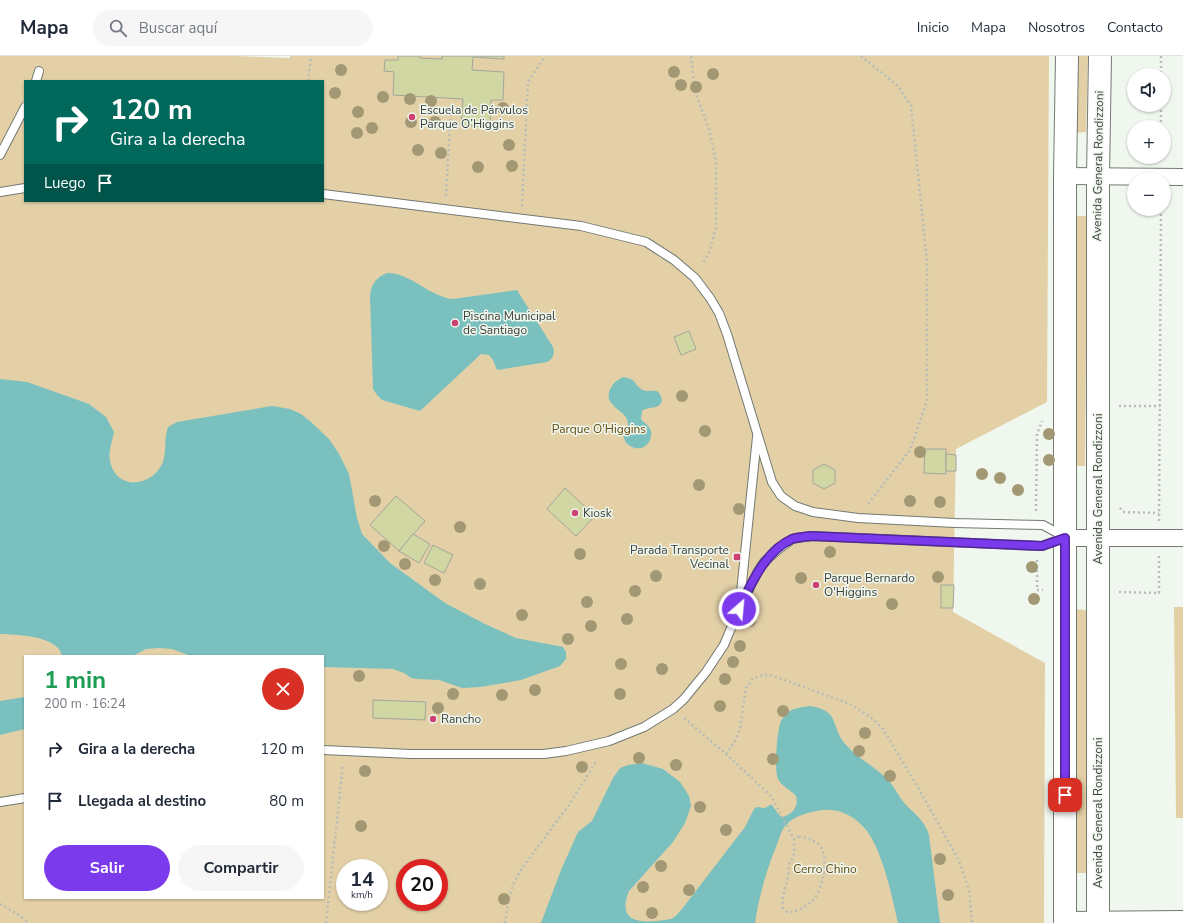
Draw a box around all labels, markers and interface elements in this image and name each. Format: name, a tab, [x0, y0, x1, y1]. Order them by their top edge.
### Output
search box	[93, 10, 373, 46]
text: Mapa	[20, 15, 69, 41]
icon: search	[107, 17, 129, 39]
text: Buscar aquí	[139, 18, 217, 38]
text: Inicio	[917, 18, 949, 37]
text: Mapa	[971, 18, 1006, 37]
text: Nosotros	[1028, 18, 1085, 37]
text: Contacto	[1107, 18, 1163, 37]
map controls	[1127, 68, 1171, 216]
button: sound	[1127, 68, 1171, 112]
street label: Avenida General Rondizzoni	[1089, 90, 1107, 242]
text: 120 m	[110, 91, 193, 129]
icon: right	[44, 96, 96, 148]
place label: Escuela de Párvulos Parque O’Higgins	[420, 102, 528, 132]
marker: Escuela de Párvulos Parque O’Higgins	[407, 112, 417, 122]
button: +	[1127, 120, 1171, 164]
text: Gira a la derecha	[110, 127, 246, 151]
icon: arrive	[94, 172, 116, 194]
button: −	[1127, 172, 1171, 216]
text: Luego	[44, 173, 86, 193]
place label: Piscina Municipal de Santiago	[463, 308, 556, 338]
marker: Piscina Municipal de Santiago	[450, 318, 460, 328]
street label: Avenida General Rondizzoni	[1090, 414, 1106, 564]
park label: Parque O'Higgins	[552, 421, 646, 437]
place label: Kiosk	[583, 505, 613, 521]
marker: Kiosk	[570, 508, 580, 518]
place label: Parada Transporte Vecinal	[630, 542, 729, 572]
marker: Parada Transporte Vecinal	[732, 552, 742, 562]
place label: Parque Bernardo O'Higgins	[824, 570, 915, 600]
marker: Parque Bernardo O'Higgins	[811, 580, 821, 590]
position arrow	[718, 588, 760, 630]
text: 1 min	[44, 664, 106, 696]
button: close	[262, 668, 304, 710]
text: 200 m · 16:24	[44, 695, 126, 713]
place label: Rancho	[441, 711, 482, 727]
marker: Rancho	[428, 714, 438, 724]
icon: right	[44, 738, 66, 760]
street label: Avenida General Rondizzoni	[1090, 738, 1106, 888]
text: Gira a la derecha	[78, 739, 195, 759]
text: 120 m	[260, 739, 304, 759]
pin	[1048, 778, 1082, 812]
icon: arrive	[1054, 784, 1076, 806]
icon: arrive	[44, 790, 66, 812]
text: Llegada al destino	[78, 791, 206, 811]
text: 80 m	[269, 791, 304, 811]
button: Salir	[44, 845, 170, 891]
button: Compartir	[178, 845, 304, 891]
speed limit sign: 20	[396, 859, 448, 911]
park label: Cerro Chino	[793, 861, 857, 877]
text: 14	[350, 866, 374, 893]
text: km/h	[351, 888, 373, 902]

